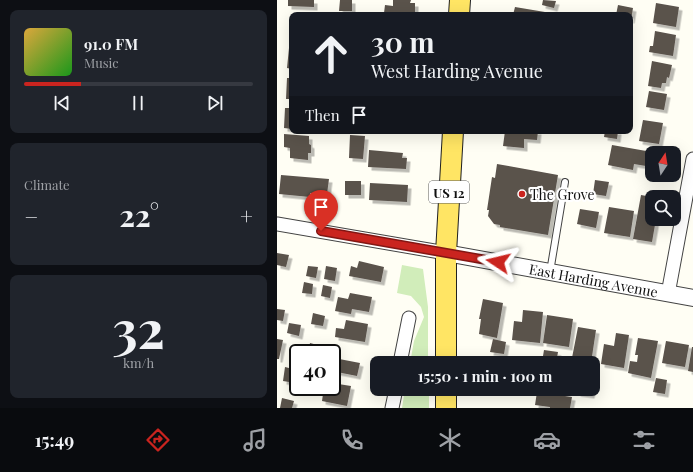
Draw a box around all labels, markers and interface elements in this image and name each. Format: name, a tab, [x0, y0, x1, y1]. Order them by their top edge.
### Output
text: 30 m	[371, 23, 435, 60]
icon: ahead	[305, 28, 357, 80]
text: 91.0 FM	[84, 34, 138, 54]
text: Music	[84, 54, 119, 71]
text: West Harding Avenue	[371, 59, 543, 83]
icon: previous	[51, 92, 73, 114]
icon: pause	[127, 92, 149, 114]
icon: next	[204, 92, 226, 114]
icon: arrive	[348, 104, 370, 126]
text: Then	[305, 105, 340, 125]
north arrow	[645, 146, 681, 182]
map controls	[645, 146, 681, 226]
text: Climate	[24, 176, 70, 193]
road number: US 12	[429, 181, 469, 203]
place label: The Grove	[530, 185, 595, 204]
marker: The Grove	[517, 189, 527, 199]
pin	[304, 190, 338, 231]
button: search	[645, 190, 681, 226]
text: 22°	[119, 195, 159, 235]
icon: arrive	[310, 196, 332, 218]
text: −	[24, 201, 38, 231]
text: +	[240, 201, 253, 231]
position arrow	[477, 241, 519, 283]
street label: East Harding Avenue	[528, 259, 660, 301]
text: 32	[112, 293, 165, 362]
speed limit sign: 40	[289, 344, 341, 396]
text: km/h	[123, 354, 154, 371]
text: 15:50 · 1 min · 100 m	[418, 366, 552, 386]
icon: directions	[144, 426, 172, 454]
icon: music	[241, 426, 269, 454]
icon: phone	[338, 426, 366, 454]
icon: climate	[436, 426, 464, 454]
icon: car	[533, 426, 561, 454]
icon: filters	[630, 426, 658, 454]
text: 15:49	[35, 428, 74, 452]

